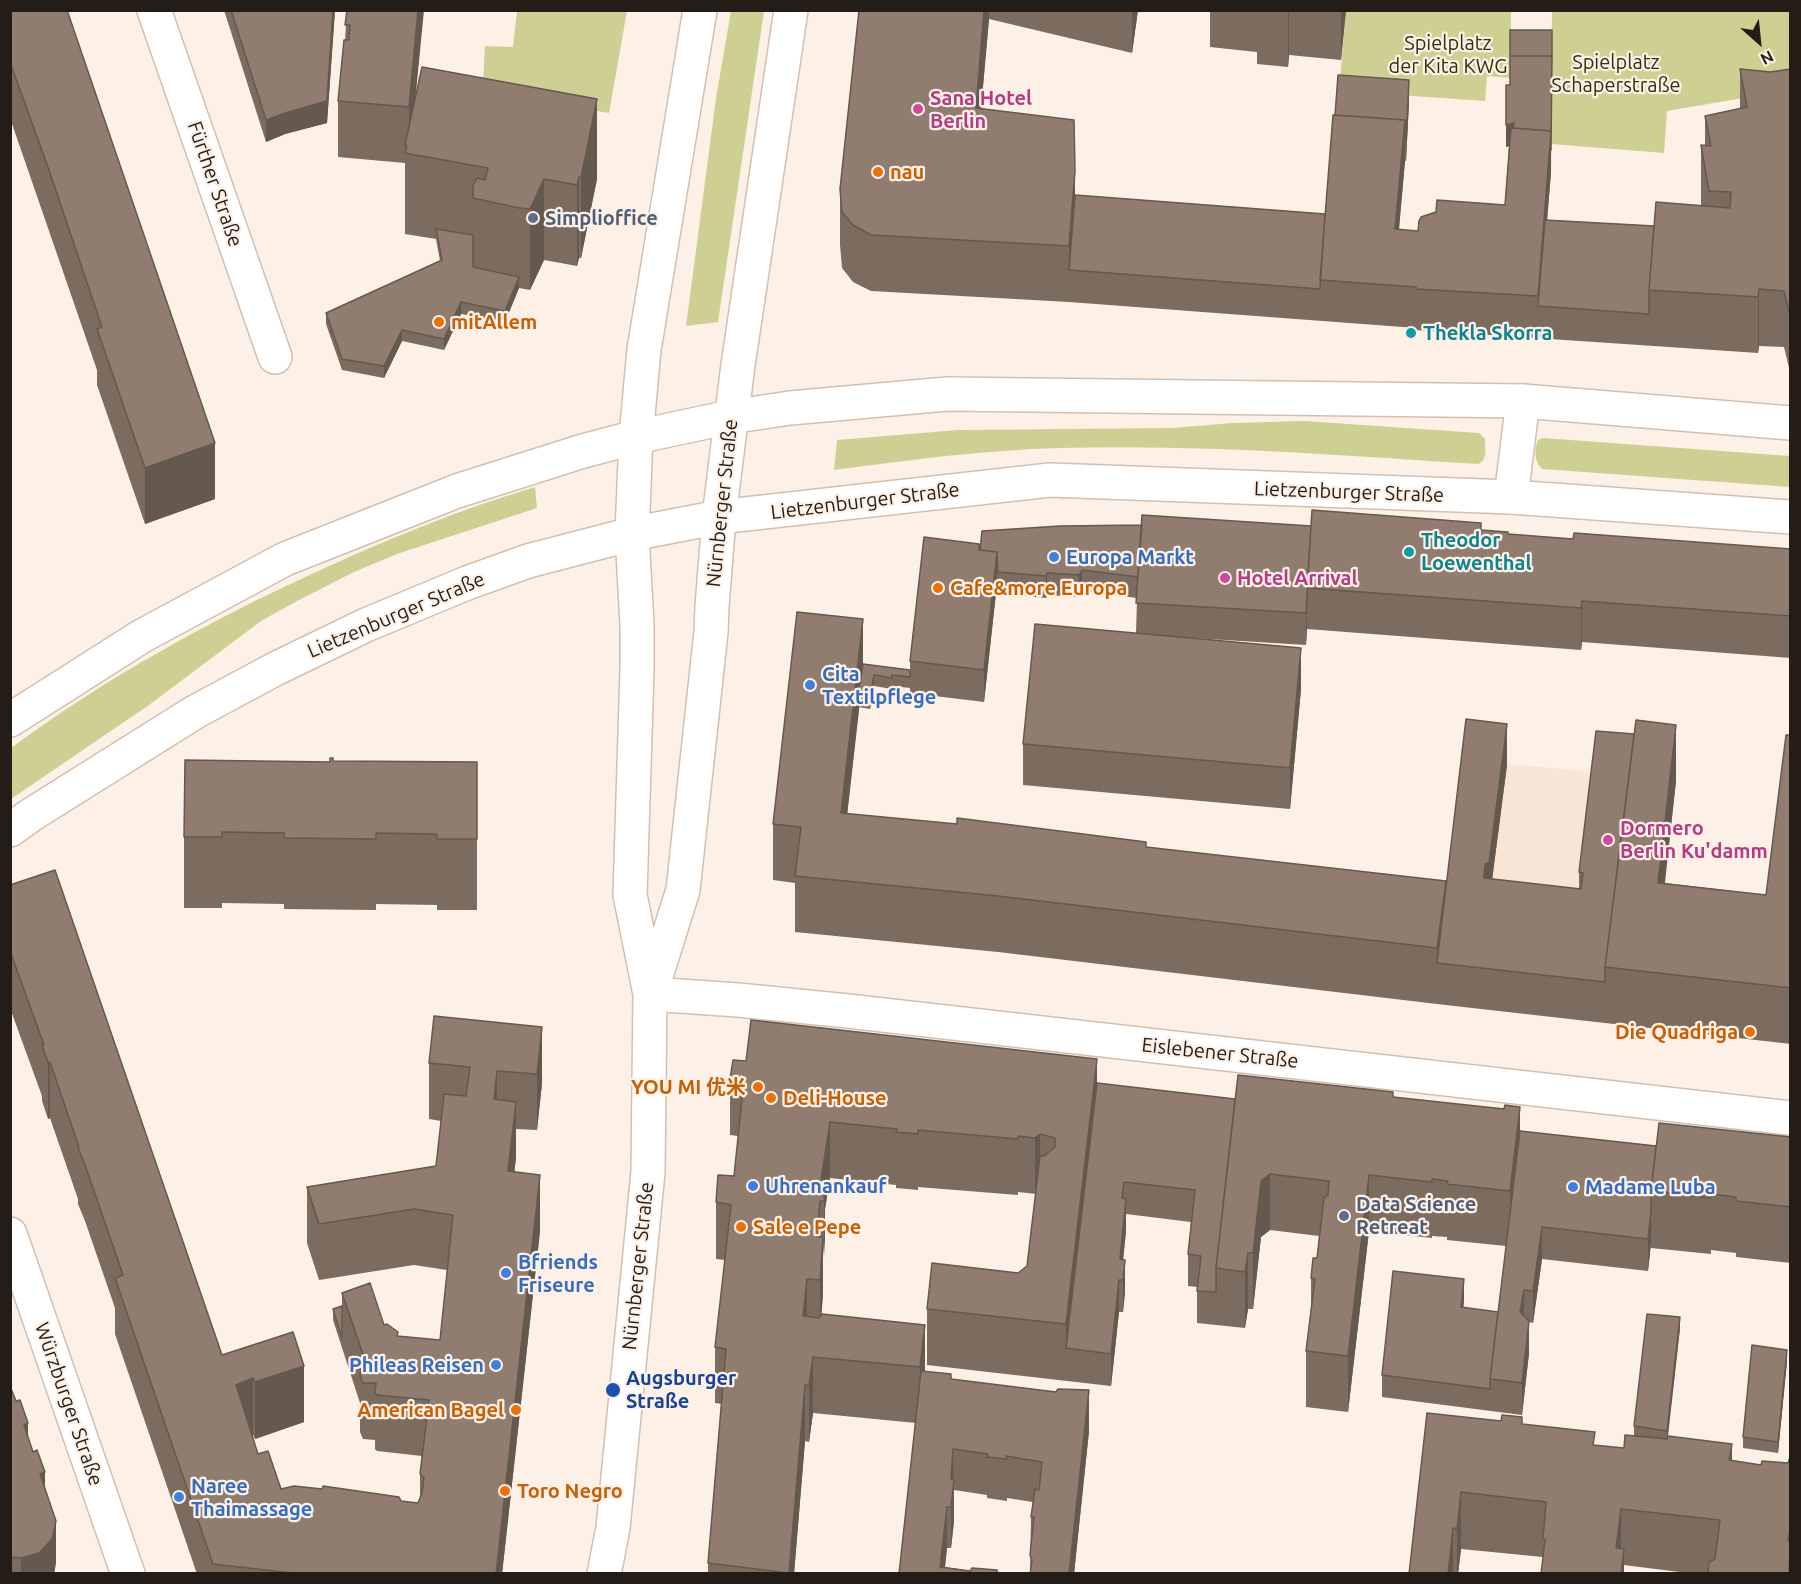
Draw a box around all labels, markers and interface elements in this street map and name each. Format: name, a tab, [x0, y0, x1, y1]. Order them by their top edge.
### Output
north arrow	[1729, 12, 1789, 72]
park label: Spielplatz der Kita KWG	[1388, 31, 1508, 78]
text: N	[1758, 47, 1777, 69]
park label: Spielplatz Schaperstraße	[1551, 50, 1681, 97]
place label: Sana Hotel Berlin	[930, 86, 1032, 133]
marker: Sana Hotel Berlin	[911, 102, 925, 116]
street label: Fürther Straße	[182, 118, 248, 250]
place label: nau	[890, 160, 924, 184]
marker: nau	[871, 165, 885, 179]
place label: Simplioffice	[545, 206, 658, 230]
marker: Simplioffice	[526, 211, 540, 225]
place label: mitAllem	[451, 310, 537, 334]
marker: mitAllem	[432, 315, 446, 329]
place label: Thekla Skorra	[1423, 321, 1552, 345]
marker: Thekla Skorra	[1404, 326, 1418, 340]
street label: Nürnberger Straße	[701, 418, 743, 588]
street label: Lietzenburger Straße	[1254, 477, 1444, 507]
street label: Lietzenburger Straße	[769, 478, 961, 524]
place label: Theodor Loewenthal	[1421, 528, 1531, 575]
place label: Europa Markt	[1066, 545, 1194, 569]
marker: Theodor Loewenthal	[1402, 545, 1416, 559]
marker: Europa Markt	[1047, 550, 1061, 564]
place label: Hotel Arrival	[1237, 566, 1357, 590]
street label: Lietzenburger Straße	[304, 567, 488, 663]
marker: Hotel Arrival	[1218, 571, 1232, 585]
place label: Cafe&more Europa	[950, 576, 1127, 600]
marker: Cafe&more Europa	[931, 581, 945, 595]
place label: Cita Textilpflege	[822, 662, 936, 709]
marker: Cita Textilpflege	[803, 678, 817, 692]
place label: Dormero Berlin Ku'damm	[1620, 816, 1768, 863]
marker: Dormero Berlin Ku'damm	[1601, 833, 1615, 847]
place label: Die Quadriga	[1615, 1020, 1738, 1044]
marker: Die Quadriga	[1743, 1025, 1757, 1039]
street label: Eislebener Straße	[1140, 1033, 1300, 1073]
place label: YOU MI 优米	[631, 1075, 746, 1099]
marker: YOU MI 优米	[751, 1080, 765, 1094]
place label: Deli-House	[783, 1086, 886, 1110]
marker: Deli-House	[764, 1091, 778, 1105]
place label: Uhrenankauf	[765, 1174, 886, 1198]
place label: Madame Luba	[1585, 1175, 1716, 1199]
marker: Uhrenankauf	[746, 1179, 760, 1193]
marker: Madame Luba	[1566, 1180, 1580, 1194]
street label: Nürnberger Straße	[617, 1181, 659, 1351]
place label: Data Science Retreat	[1356, 1192, 1476, 1239]
marker: Data Science Retreat	[1337, 1209, 1351, 1223]
place label: Sale e Pepe	[753, 1215, 861, 1239]
marker: Sale e Pepe	[734, 1220, 748, 1234]
place label: Bfriends Friseure	[518, 1250, 598, 1297]
marker: Bfriends Friseure	[499, 1266, 513, 1280]
street label: Würzburger Straße	[30, 1319, 108, 1489]
place label: Phileas Reisen	[349, 1353, 484, 1377]
marker: Phileas Reisen	[489, 1358, 503, 1372]
place label: Augsburger Straße	[626, 1366, 736, 1413]
marker: Augsburger Straße	[604, 1381, 622, 1399]
place label: American Bagel	[357, 1398, 504, 1422]
marker: American Bagel	[509, 1403, 523, 1417]
place label: Naree Thaimassage	[191, 1474, 312, 1521]
place label: Toro Negro	[517, 1479, 623, 1503]
marker: Toro Negro	[498, 1484, 512, 1498]
marker: Naree Thaimassage	[172, 1490, 186, 1504]

